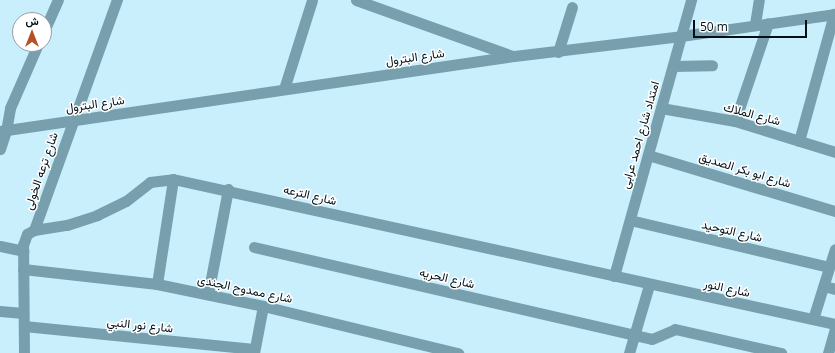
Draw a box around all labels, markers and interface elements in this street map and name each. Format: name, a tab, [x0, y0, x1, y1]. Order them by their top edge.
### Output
north arrow	[12, 12, 52, 52]
scale bar	[695, 12, 809, 38]
text: ش	[25, 13, 39, 28]
text: 50 m	[700, 18, 728, 35]
street label: شارع البترول	[385, 46, 445, 68]
street label: امتداد شارع احمد عرابى	[618, 80, 662, 190]
street label: شارع البترول	[65, 93, 125, 115]
street label: شارع الملاك	[722, 100, 782, 128]
street label: شارع ترعه الخولى	[21, 130, 61, 212]
street label: شارع ابو بكر الصديق	[697, 149, 793, 191]
street label: شارع الترعه	[282, 182, 338, 208]
street label: شارع التوحيد	[700, 217, 764, 245]
street label: شارع الحريه	[418, 265, 476, 291]
street label: شارع ممدوح الجندى	[196, 272, 294, 306]
street label: شارع النور	[703, 276, 751, 300]
street label: شارع نور النبي	[106, 314, 174, 336]

